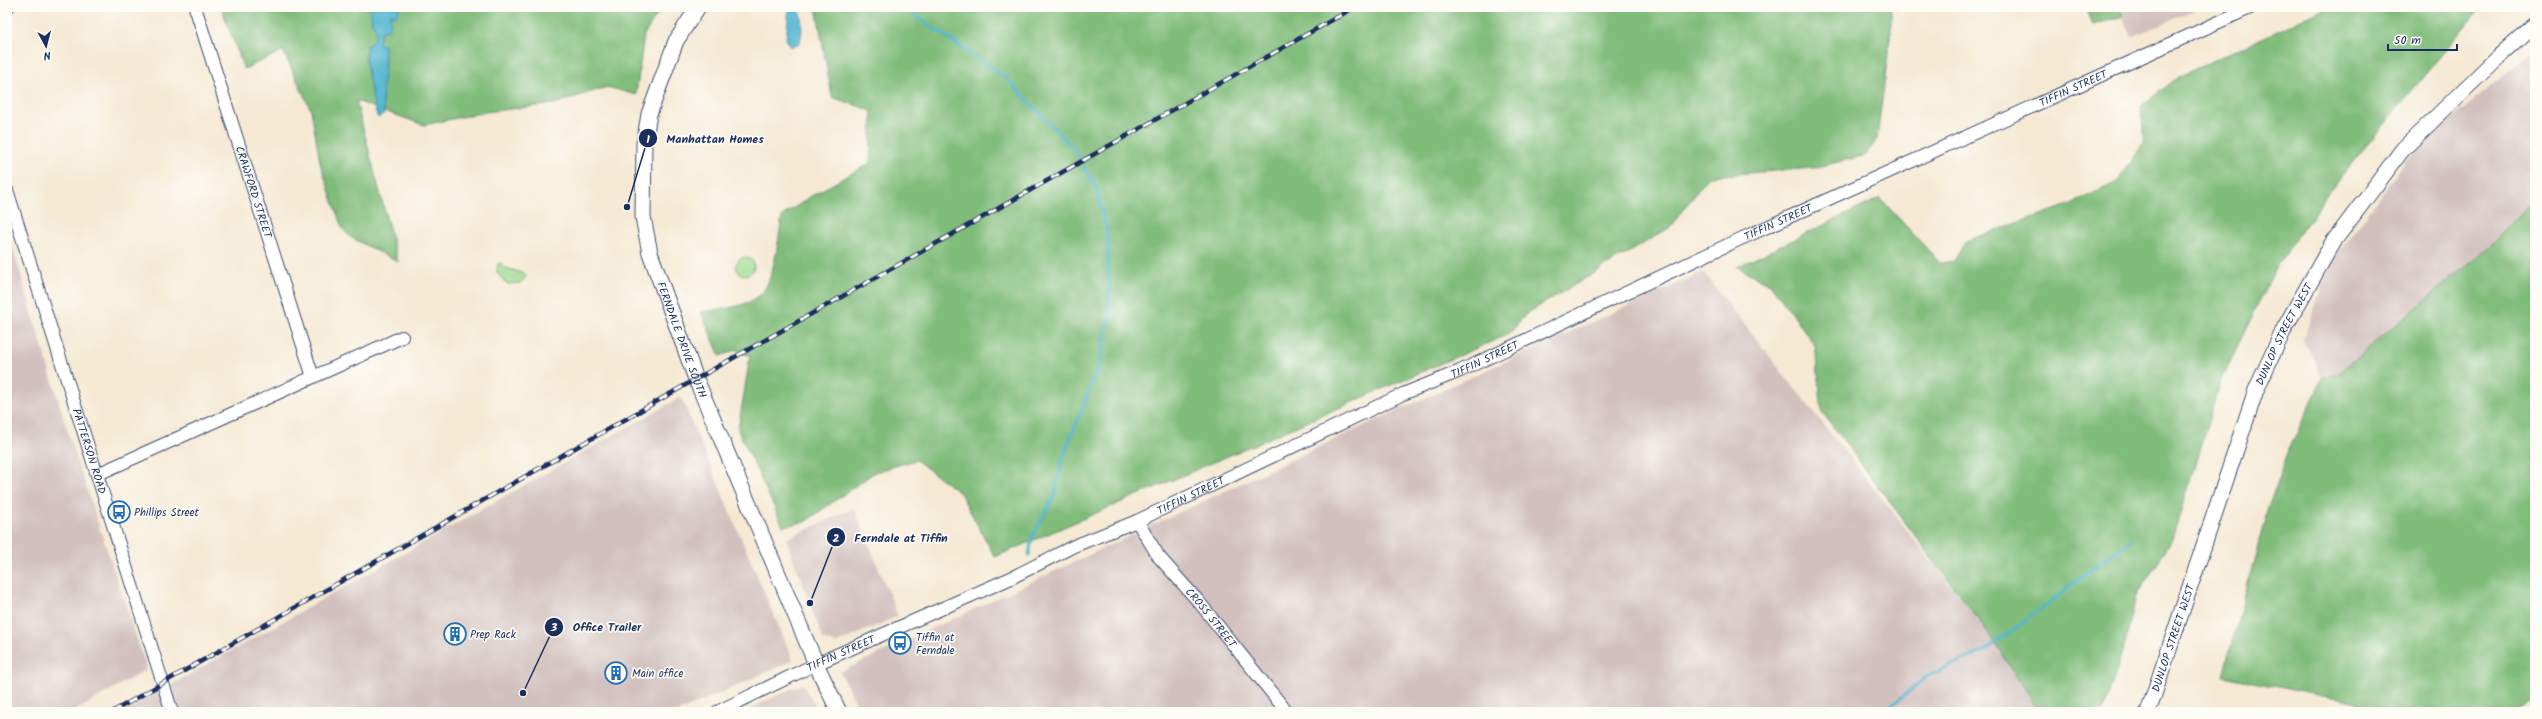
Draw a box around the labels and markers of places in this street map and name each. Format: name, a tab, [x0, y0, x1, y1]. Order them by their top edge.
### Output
callout: Manhattan Homes	[638, 126, 772, 150]
bus stop icon: Phillips Street	[106, 499, 132, 525]
place label: Phillips Street	[134, 504, 199, 522]
callout: Ferndale at Tiffin	[826, 525, 956, 549]
callout: Office Trailer	[544, 615, 649, 639]
building icon: Prep Rack	[442, 621, 468, 647]
place label: Prep Rack	[470, 626, 517, 644]
place label: Tiffin at Ferndale	[916, 629, 955, 660]
bus stop icon: Tiffin at Ferndale	[887, 630, 913, 656]
building icon: Main office	[603, 660, 629, 686]
place label: Main office	[632, 665, 684, 683]

